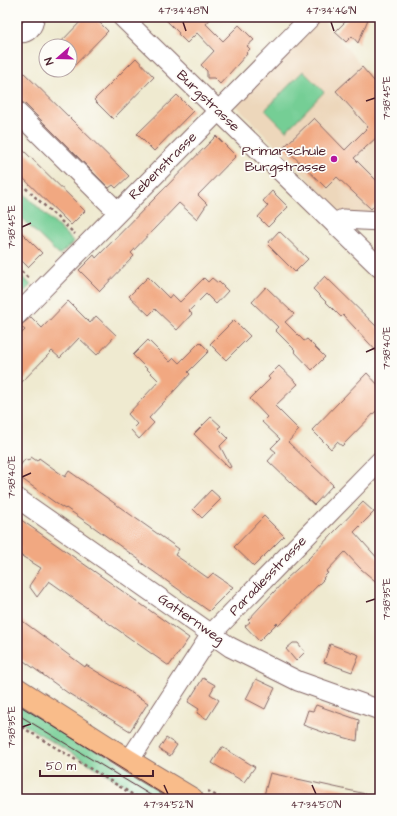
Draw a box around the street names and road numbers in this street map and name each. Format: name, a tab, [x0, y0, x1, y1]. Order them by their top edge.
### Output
street label: Burgstrasse	[172, 66, 244, 137]
street label: Rebenstrasse	[124, 127, 202, 205]
street label: Paradiesstrasse	[225, 531, 312, 620]
street label: Gatternweg	[154, 589, 228, 649]

